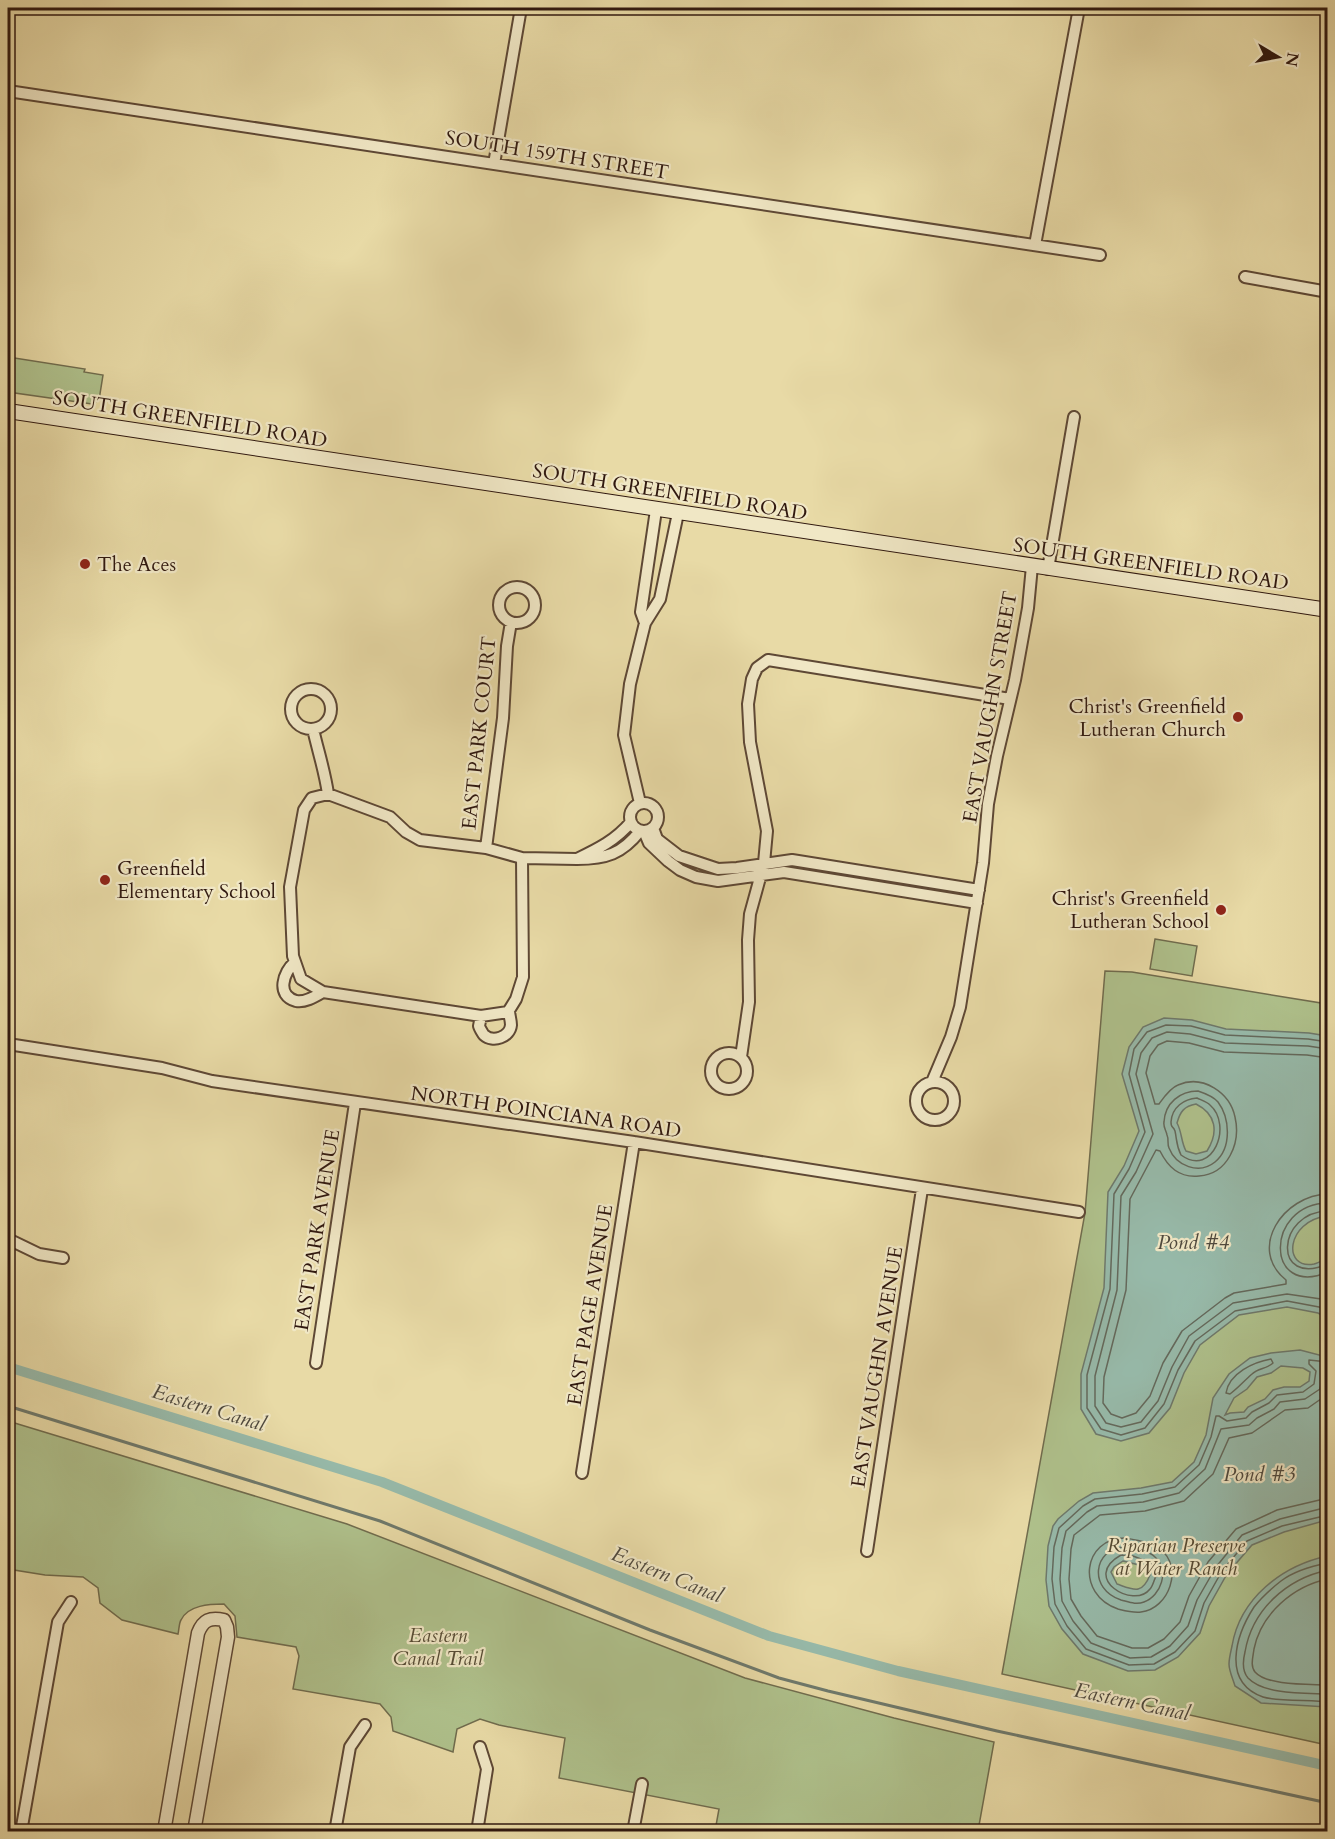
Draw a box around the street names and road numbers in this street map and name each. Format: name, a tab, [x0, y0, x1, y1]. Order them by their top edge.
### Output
street label: SOUTH 159TH STREET	[443, 124, 671, 186]
street label: SOUTH GREENFIELD ROAD	[51, 384, 329, 454]
street label: SOUTH GREENFIELD ROAD	[531, 457, 809, 527]
street label: SOUTH GREENFIELD ROAD	[1012, 531, 1290, 597]
street label: EAST VAUGHN STREET	[956, 589, 1024, 825]
street label: EAST PARK COURT	[455, 635, 503, 831]
street label: NORTH POINCIANA ROAD	[409, 1080, 683, 1144]
street label: EAST PARK AVENUE	[288, 1127, 346, 1333]
street label: EAST PAGE AVENUE	[561, 1203, 619, 1407]
street label: EAST VAUGHN AVENUE	[845, 1244, 909, 1490]

